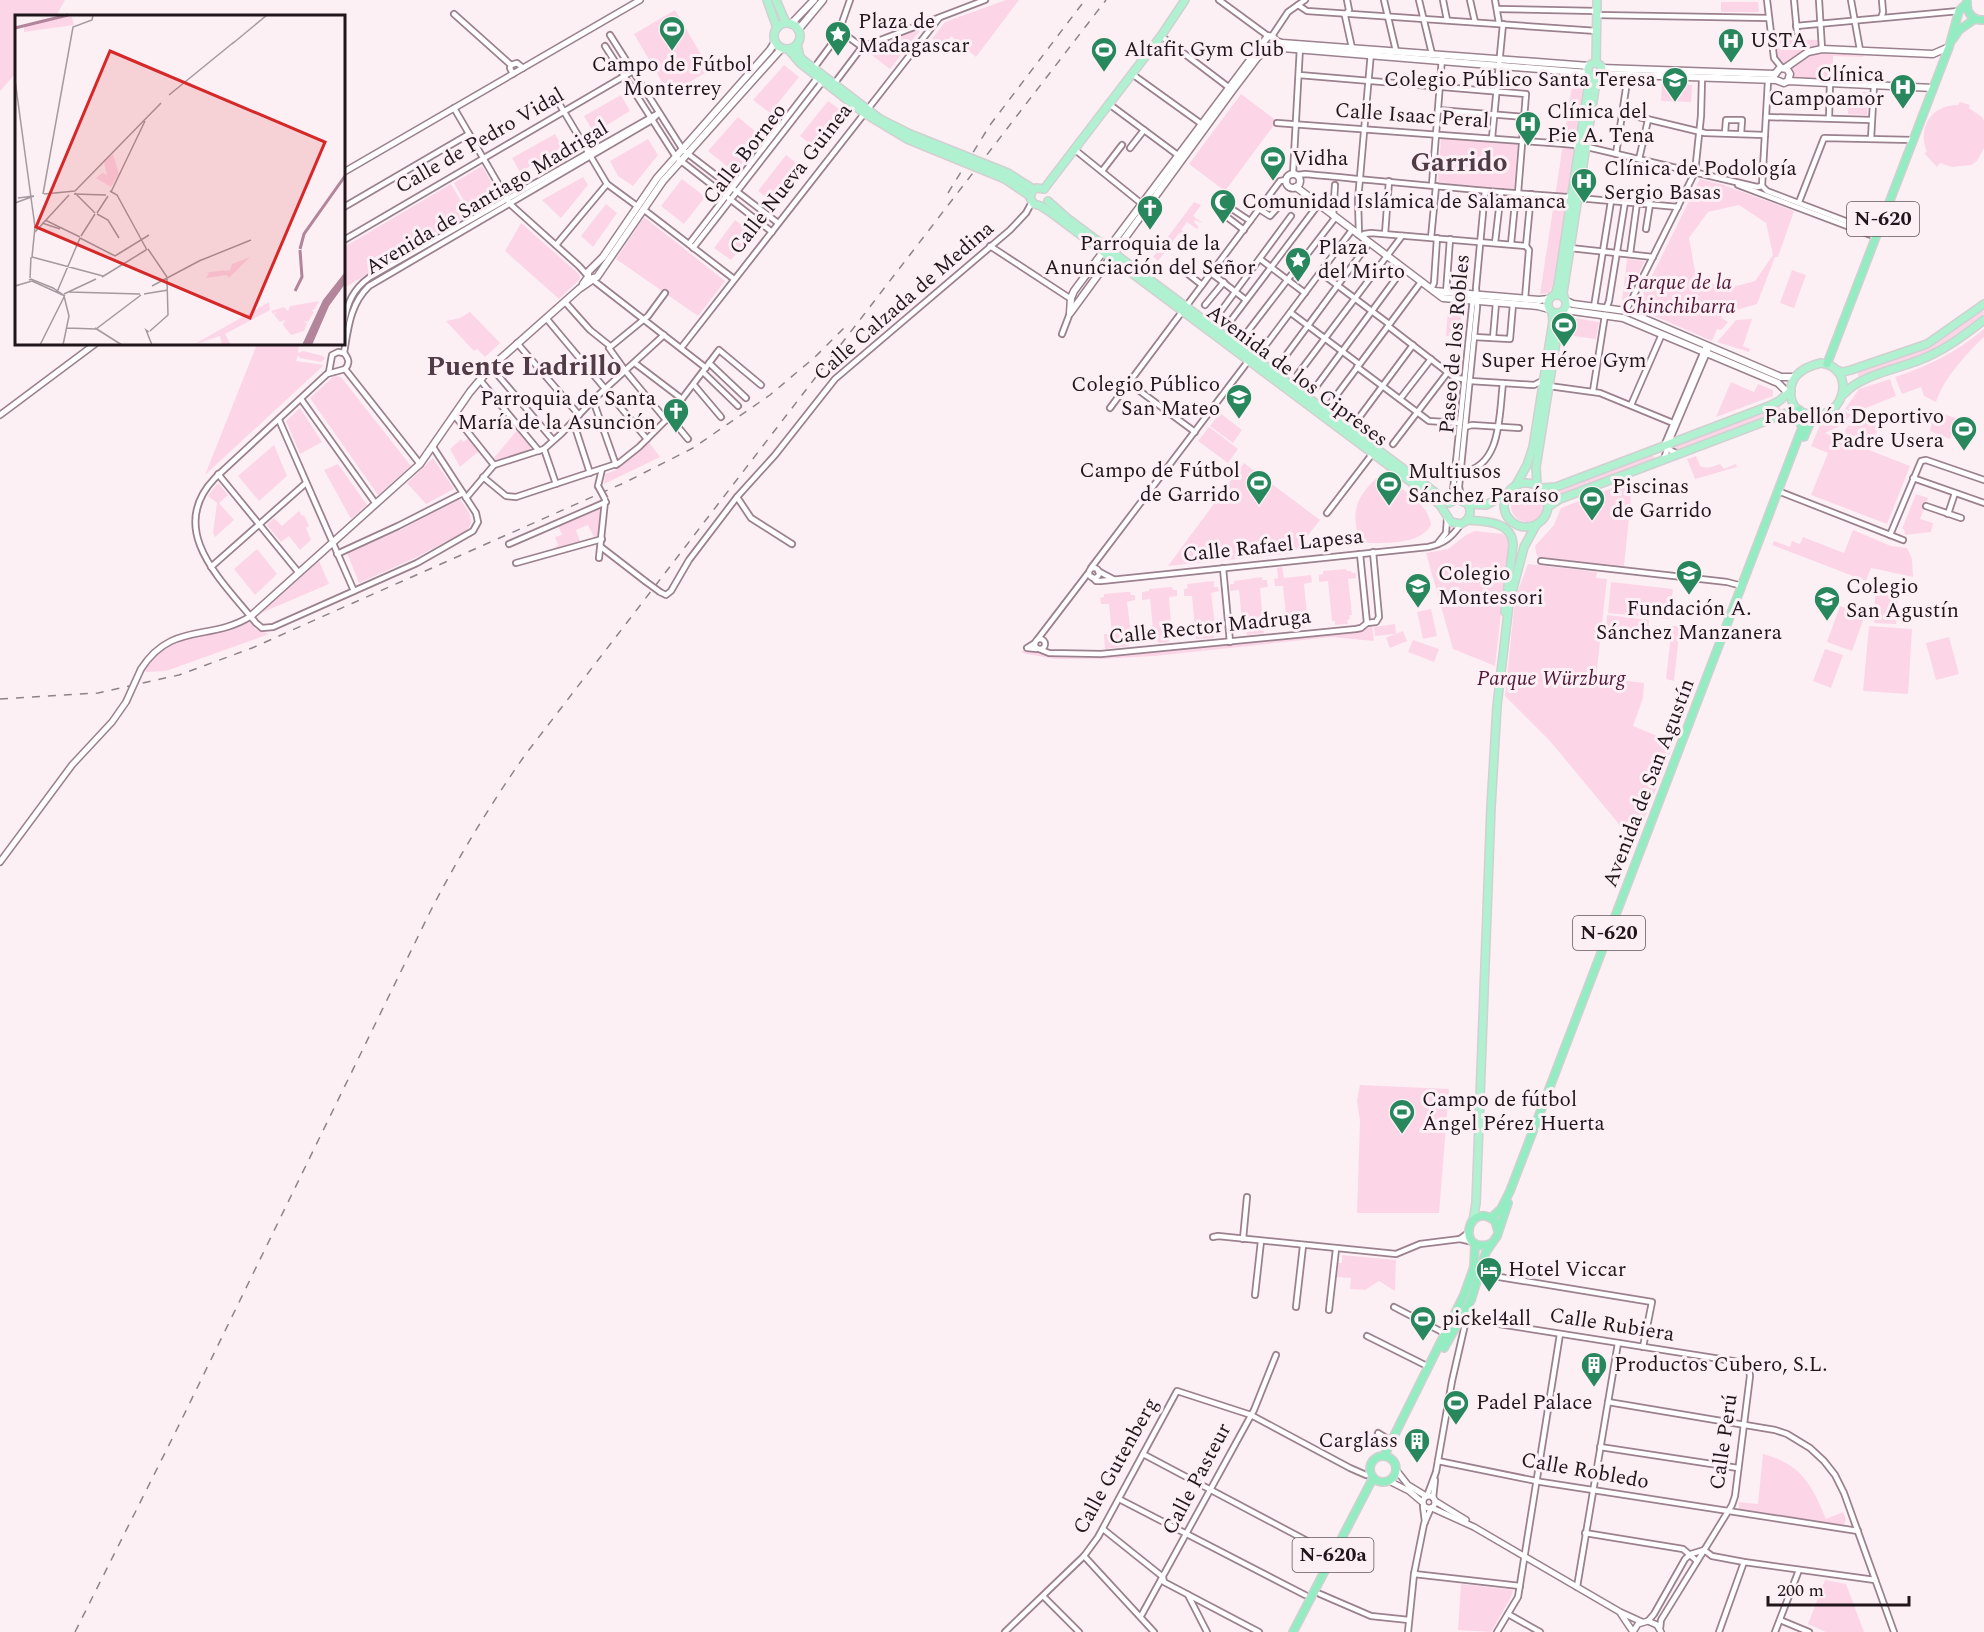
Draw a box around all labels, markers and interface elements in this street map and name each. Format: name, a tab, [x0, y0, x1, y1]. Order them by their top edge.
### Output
place label: Plaza de Madagascar	[858, 6, 970, 62]
sports icon: Campo de Fútbol Monterrey	[657, 14, 687, 52]
inset map	[15, 15, 345, 345]
place icon: Plaza de Madagascar	[823, 19, 853, 57]
place label: USTA	[1750, 25, 1808, 57]
hospital icon: USTA	[1716, 26, 1746, 64]
place label: Altafit Gym Club	[1124, 34, 1284, 66]
sports icon: Altafit Gym Club	[1089, 35, 1119, 73]
place label: Campo de Fútbol Monterrey	[592, 49, 752, 105]
place label: Clínica Campoamor	[1769, 59, 1885, 115]
place label: Colegio Público Santa Teresa	[1384, 64, 1657, 96]
school or university icon: Colegio Público Santa Teresa	[1660, 65, 1690, 103]
hospital icon: Clínica Campoamor	[1888, 72, 1918, 110]
street label: Calle de Pedro Vidal	[390, 80, 570, 202]
street label: Calle Isaac Peral	[1334, 95, 1490, 137]
street label: Calle Nueva Guinea	[722, 96, 861, 262]
place label: Clínica del Pie A. Tena	[1547, 96, 1655, 152]
street label: Calle Borneo	[695, 97, 795, 211]
hospital icon: Clínica del Pie A. Tena	[1513, 109, 1543, 147]
street label: Avenida de Santiago Madrigal	[359, 112, 615, 284]
district label: Garrido	[1411, 142, 1507, 184]
place label: Vidha	[1292, 143, 1349, 175]
sports icon: Vidha	[1258, 144, 1288, 182]
place label: Clínica de Podología Sergio Basas	[1604, 153, 1797, 209]
hospital icon: Clínica de Podología Sergio Basas	[1569, 166, 1599, 204]
place label: Comunidad Islámica de Salamanca	[1242, 186, 1567, 218]
mosque icon: Comunidad Islámica de Salamanca	[1208, 187, 1238, 225]
church icon: Parroquia de la Anunciación del Señor	[1135, 193, 1165, 231]
road number: N-620	[1847, 202, 1919, 236]
street label: Calle Calzada de Medina	[806, 213, 1002, 389]
place label: Parroquia de la Anunciación del Señor	[1044, 228, 1256, 284]
place label: Plaza del Mirto	[1318, 232, 1405, 288]
place icon: Plaza del Mirto	[1283, 245, 1313, 283]
street label: Paseo de los Robles	[1431, 253, 1479, 435]
park label: Parque de la Chinchibarra	[1622, 267, 1736, 323]
street label: Avenida de los Cipreses	[1199, 297, 1395, 455]
sports icon: Super Héroe Gym	[1549, 310, 1579, 348]
place label: Super Héroe Gym	[1481, 345, 1647, 377]
district label: Puente Ladrillo	[427, 346, 621, 388]
place label: Colegio Público San Mateo	[1071, 369, 1220, 425]
school or university icon: Colegio Público San Mateo	[1224, 382, 1254, 420]
place label: Parroquia de Santa María de la Asunción	[458, 383, 657, 439]
church icon: Parroquia de Santa María de la Asunción	[661, 396, 691, 434]
place label: Pabellón Deportivo Padre Usera	[1764, 401, 1945, 457]
sports icon: Pabellón Deportivo Padre Usera	[1949, 414, 1979, 452]
place label: Campo de Fútbol de Garrido	[1079, 455, 1240, 511]
place label: Multiusos Sánchez Paraíso	[1408, 456, 1559, 512]
sports icon: Campo de Fútbol de Garrido	[1244, 468, 1274, 506]
sports icon: Multiusos Sánchez Paraíso	[1374, 469, 1404, 507]
place label: Piscinas de Garrido	[1612, 471, 1712, 527]
sports icon: Piscinas de Garrido	[1577, 484, 1607, 522]
street label: Calle Rafael Lapesa	[1181, 521, 1366, 571]
place label: Colegio Montessori	[1438, 558, 1543, 614]
school or university icon: Fundación A. Sánchez Manzanera	[1674, 558, 1704, 596]
school or university icon: Colegio Montessori	[1403, 571, 1433, 609]
place label: Colegio San Agustín	[1846, 571, 1959, 627]
school or university icon: Colegio San Agustín	[1812, 584, 1842, 622]
place label: Fundación A. Sánchez Manzanera	[1596, 593, 1783, 649]
street label: Calle Rector Madruga	[1107, 600, 1314, 654]
park label: Parque Würzburg	[1477, 663, 1626, 695]
street label: Avenida de San Agustín	[1594, 674, 1704, 892]
road number: N-620	[1573, 916, 1645, 950]
place label: Campo de fútbol Ángel Pérez Huerta	[1422, 1084, 1605, 1140]
sports icon: Campo de fútbol Ángel Pérez Huerta	[1387, 1097, 1417, 1135]
place label: Hotel Viccar	[1508, 1254, 1626, 1286]
hotel icon: Hotel Viccar	[1474, 1255, 1504, 1293]
street label: Calle Rubiera	[1547, 1299, 1678, 1351]
place label: pickel4all	[1442, 1303, 1531, 1335]
sports icon: pickel4all	[1408, 1304, 1438, 1342]
place label: Productos Cubero, S.L.	[1614, 1349, 1827, 1381]
building icon: Productos Cubero, S.L.	[1579, 1350, 1609, 1388]
place label: Padel Palace	[1476, 1387, 1592, 1419]
sports icon: Padel Palace	[1441, 1388, 1471, 1426]
street label: Calle Gutenberg	[1065, 1392, 1167, 1540]
street label: Calle Perú	[1701, 1392, 1747, 1492]
street label: Calle Pasteur	[1154, 1417, 1240, 1541]
place label: Carglass	[1319, 1425, 1398, 1457]
building icon: Carglass	[1402, 1426, 1432, 1464]
street label: Calle Robledo	[1518, 1444, 1652, 1498]
road number: N-620a	[1292, 1538, 1374, 1572]
scale bar	[1768, 1569, 1909, 1607]
text: 200 m	[1777, 1577, 1824, 1604]

